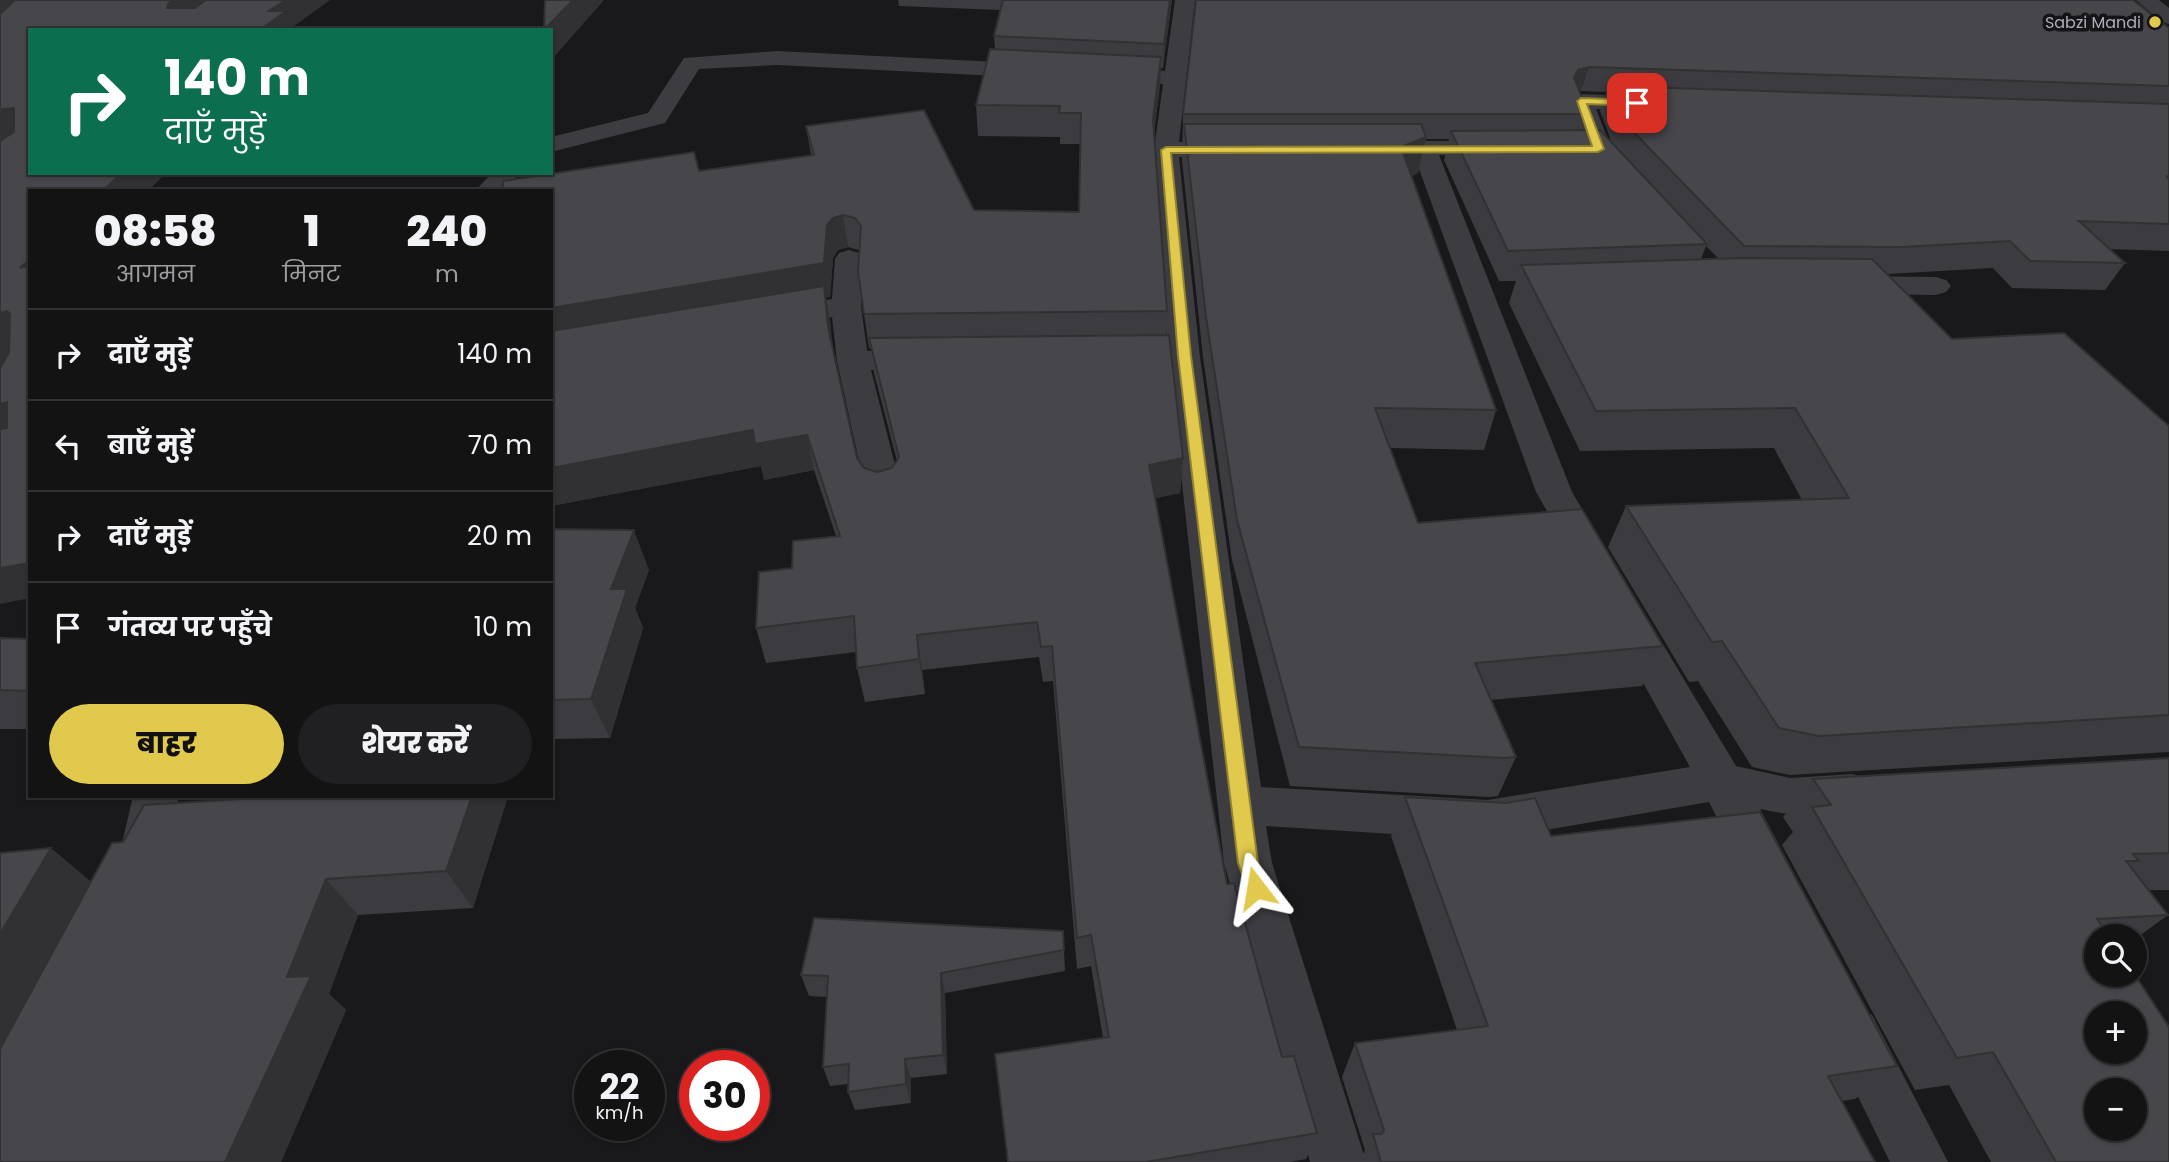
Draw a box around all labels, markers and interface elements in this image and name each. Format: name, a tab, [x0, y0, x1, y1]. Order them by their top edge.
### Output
place label: Sabzi Mandi	[2045, 11, 2141, 34]
marker: Sabzi Mandi	[2147, 14, 2163, 30]
text: 140 m	[164, 44, 310, 112]
icon: right	[49, 56, 140, 147]
pin	[1607, 73, 1667, 133]
icon: arrive	[1618, 84, 1656, 122]
text: दाएँ मुड़ें	[164, 109, 266, 154]
text: 08:58	[94, 202, 217, 261]
text: 1	[303, 202, 320, 261]
text: 240	[406, 202, 487, 261]
text: आगमन	[116, 258, 195, 290]
text: मिनट	[283, 258, 341, 290]
text: m	[435, 258, 459, 290]
icon: right	[49, 336, 87, 374]
text: दाएँ मुड़ें	[108, 336, 191, 372]
text: 140 m	[457, 336, 532, 372]
icon: left	[49, 427, 87, 465]
text: बाएँ मुड़ें	[108, 427, 193, 463]
text: 70 m	[468, 427, 532, 463]
icon: right	[49, 518, 87, 556]
text: दाएँ मुड़ें	[108, 518, 191, 554]
text: 20 m	[467, 518, 532, 554]
icon: arrive	[49, 609, 87, 647]
text: गंतव्य पर पहुँचे	[108, 609, 272, 645]
text: 10 m	[474, 609, 532, 645]
button: बाहर	[49, 704, 284, 784]
button: शेयर करें	[298, 704, 532, 784]
position arrow	[1219, 851, 1293, 925]
map controls	[2084, 924, 2147, 1141]
button: search	[2084, 924, 2147, 987]
button: +	[2084, 1001, 2147, 1064]
speed limit sign: 30	[679, 1050, 770, 1141]
text: 22	[600, 1062, 639, 1111]
button: −	[2084, 1078, 2147, 1141]
text: km/h	[596, 1100, 643, 1125]

